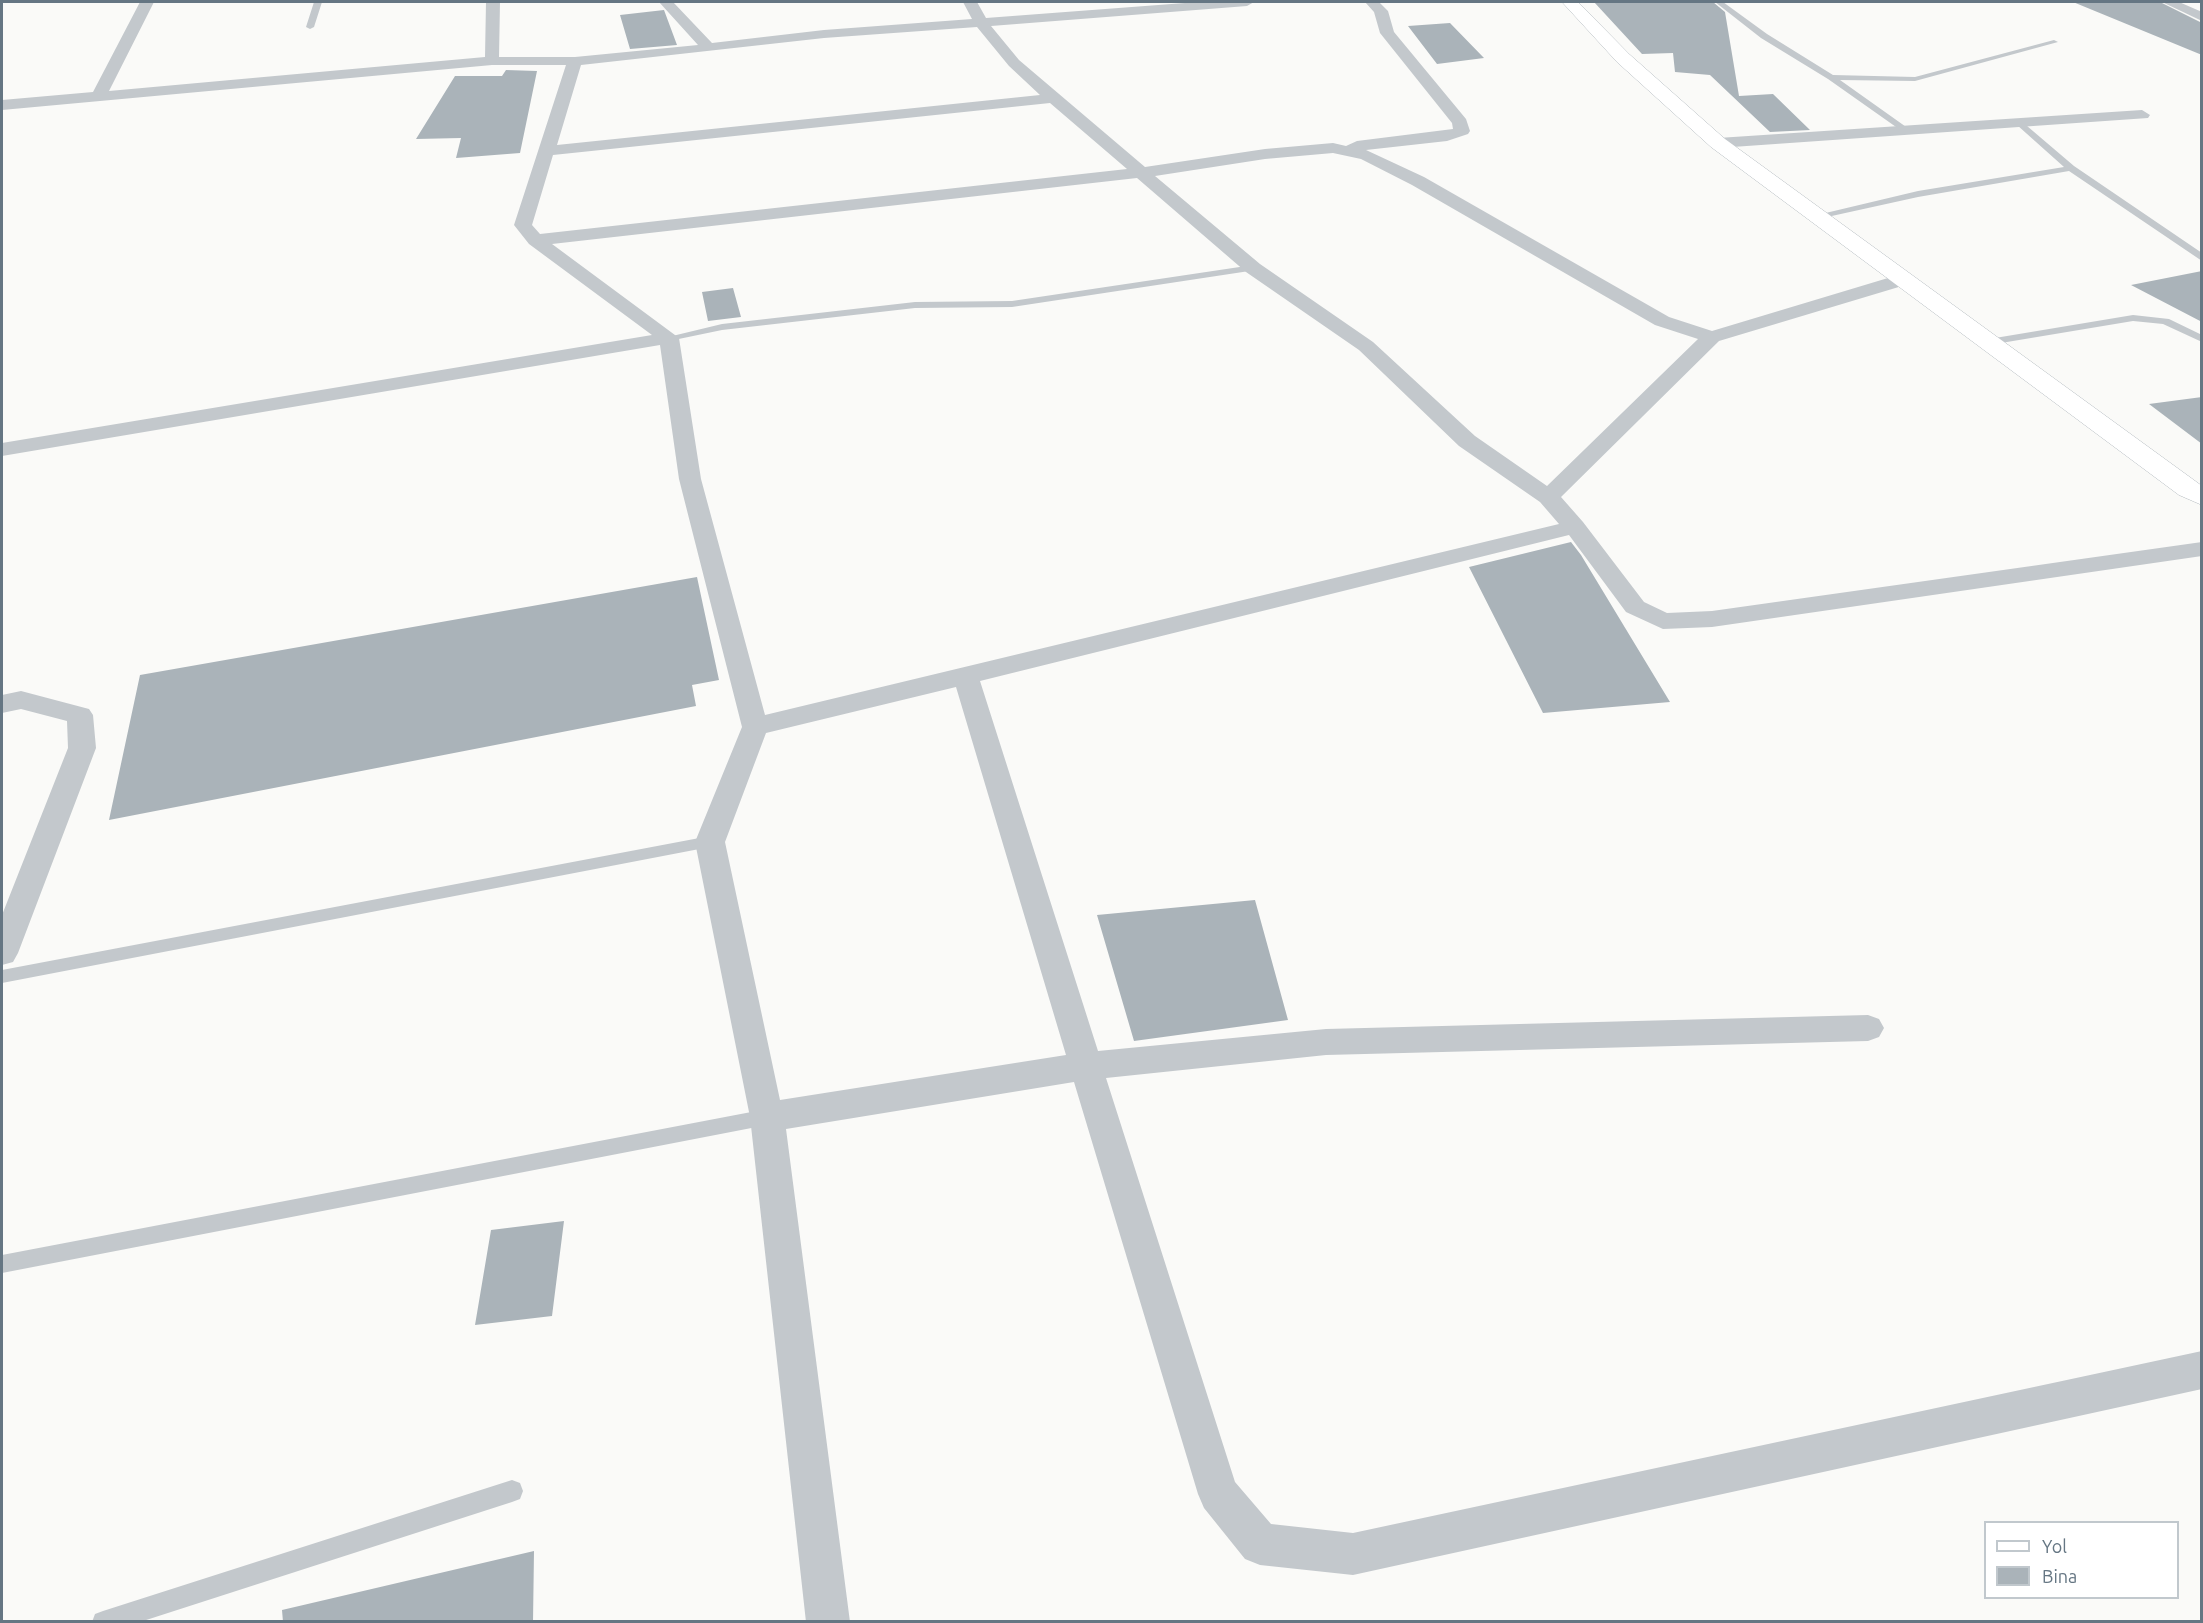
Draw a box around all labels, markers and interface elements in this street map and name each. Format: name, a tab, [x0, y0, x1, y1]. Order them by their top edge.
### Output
legend	[1984, 1521, 2179, 1599]
text: Yol	[2042, 1536, 2067, 1556]
text: Bina	[2042, 1566, 2077, 1586]

